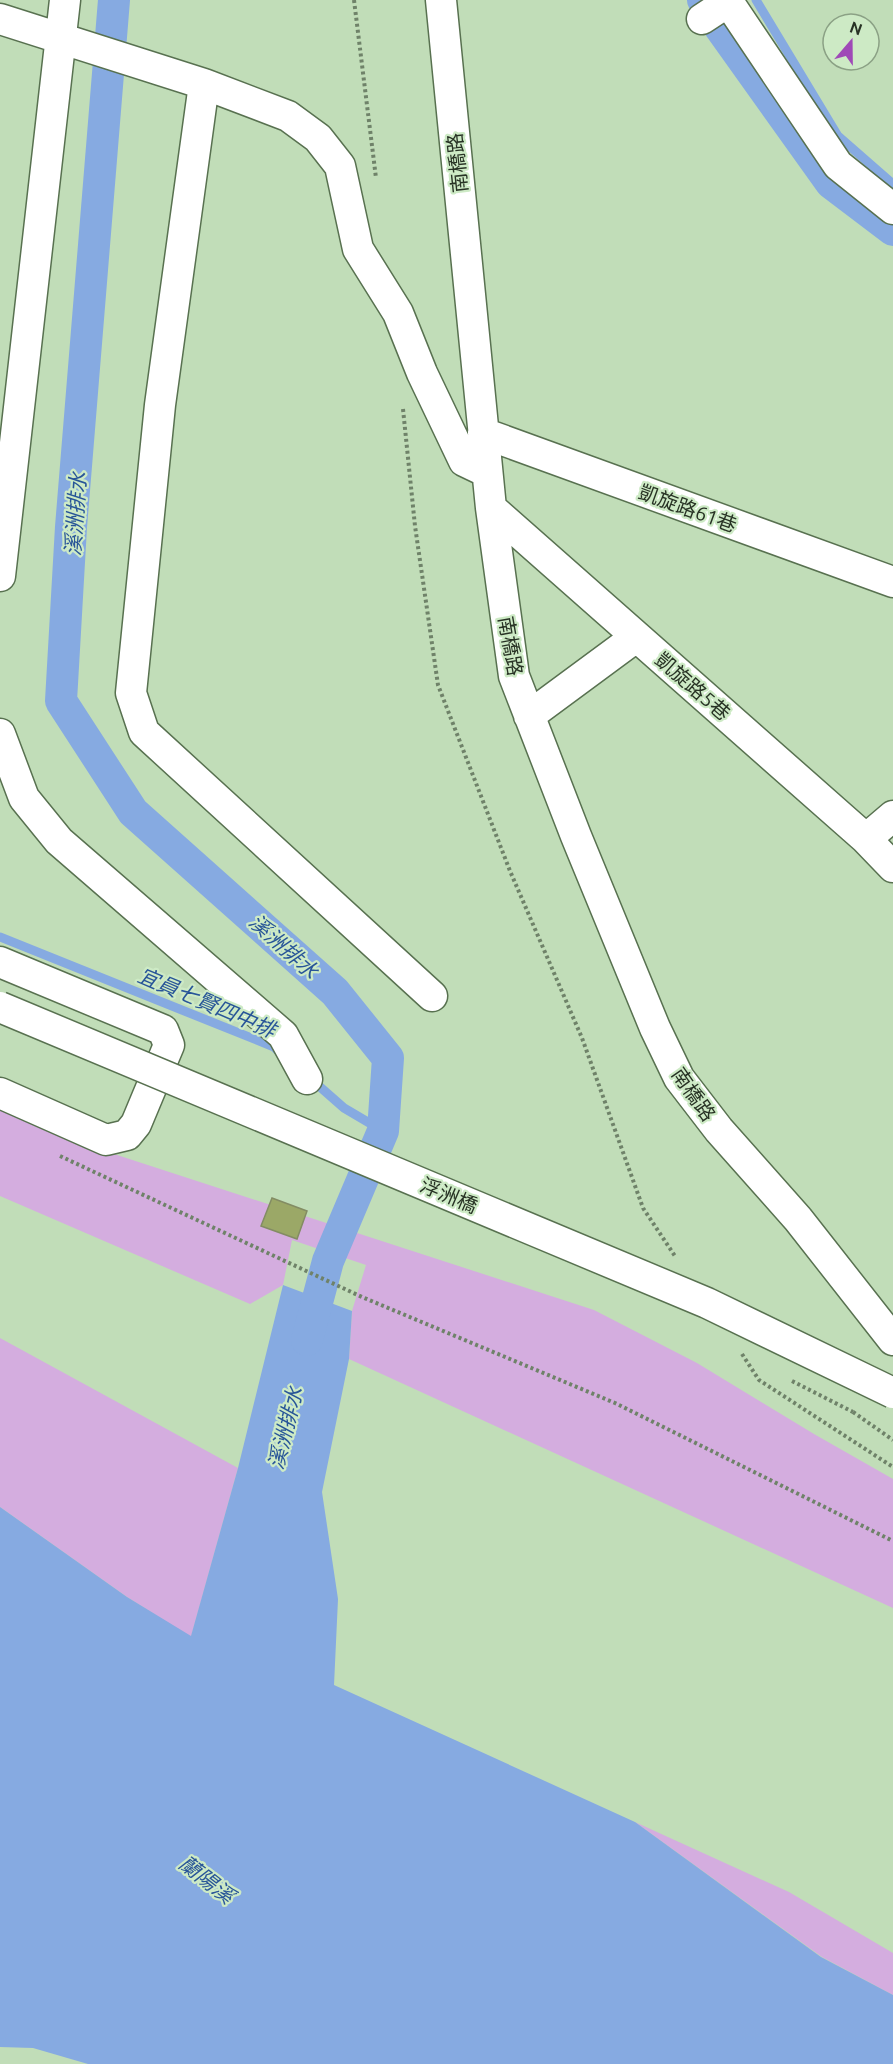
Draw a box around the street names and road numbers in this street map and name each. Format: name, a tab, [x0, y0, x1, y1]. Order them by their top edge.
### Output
street label: 南橋路	[442, 132, 472, 194]
street label: 凱旋路61巷	[636, 480, 740, 536]
street label: 南橋路	[494, 614, 528, 678]
street label: 凱旋路5巷	[651, 647, 735, 725]
street label: 南橋路	[667, 1063, 721, 1125]
street label: 浮洲橋	[417, 1173, 481, 1217]

